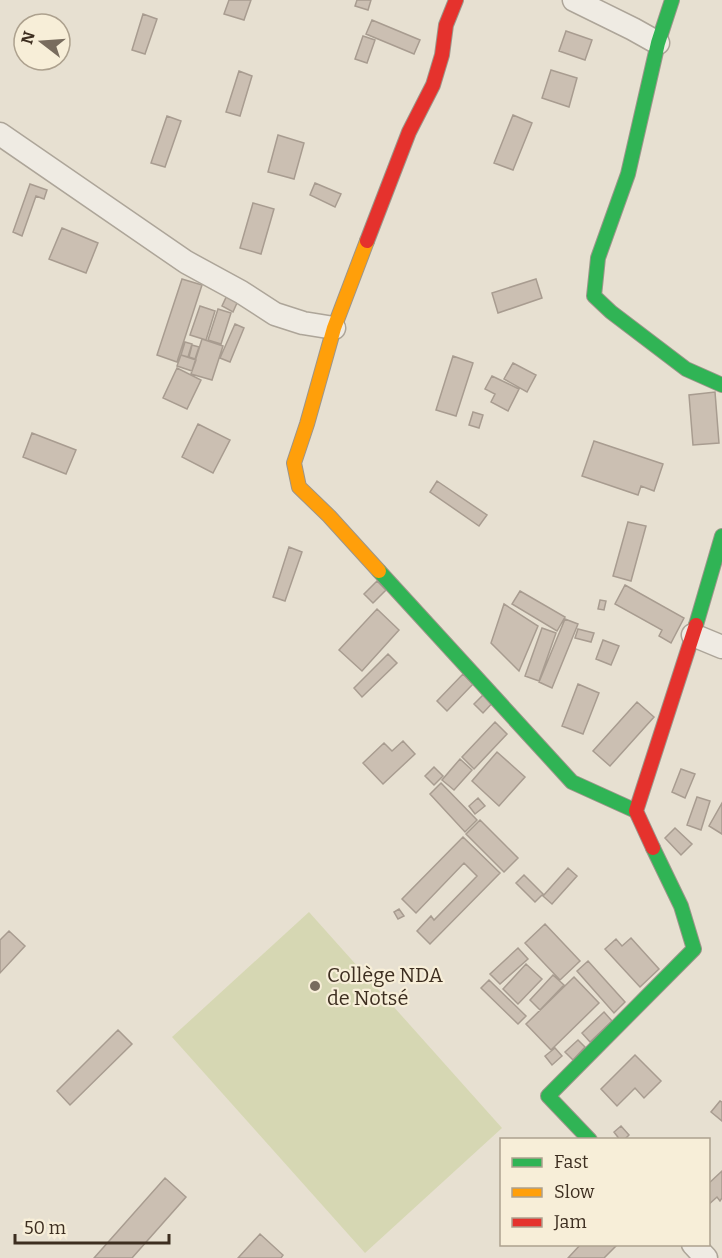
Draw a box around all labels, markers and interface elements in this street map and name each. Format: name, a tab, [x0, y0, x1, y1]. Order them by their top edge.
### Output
north arrow	[12, 12, 72, 72]
text: N	[17, 29, 39, 46]
place label: Collège NDA de Notsé	[327, 963, 444, 1010]
marker: Collège NDA de Notsé	[308, 979, 322, 993]
legend	[500, 1138, 710, 1246]
text: Fast	[554, 1151, 589, 1173]
text: Slow	[554, 1181, 595, 1203]
scale bar	[15, 1207, 170, 1245]
text: Jam	[553, 1211, 587, 1233]
text: 50 m	[24, 1217, 66, 1239]

